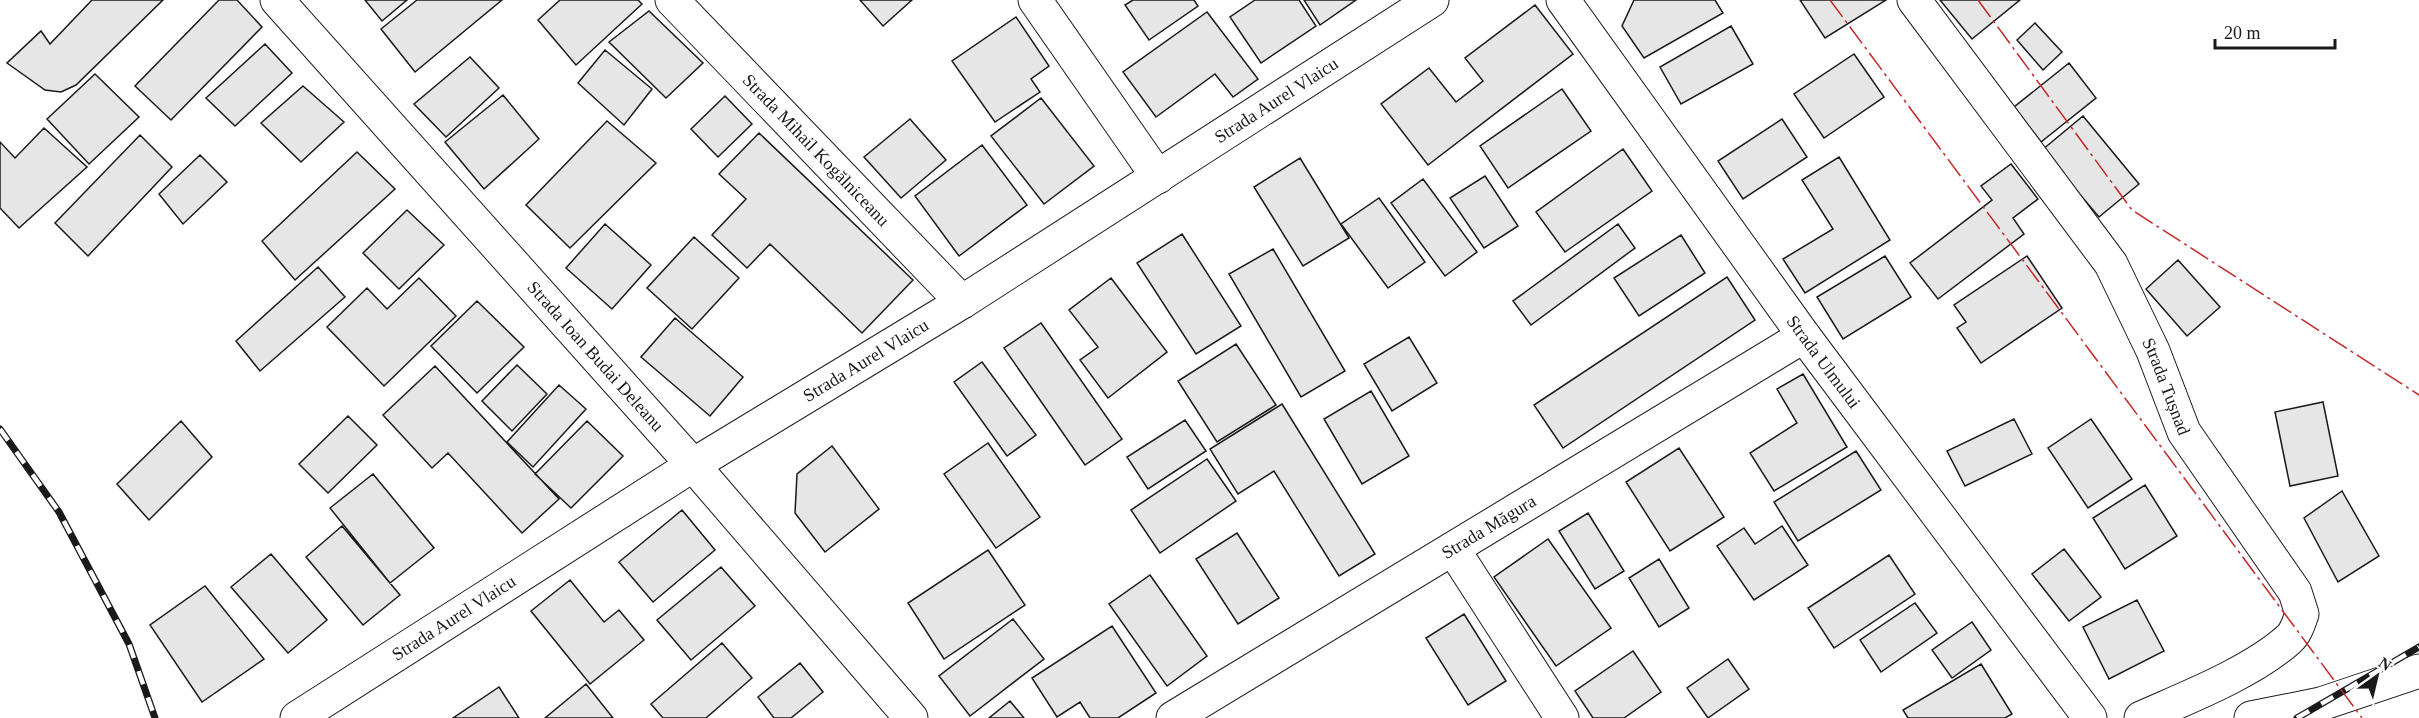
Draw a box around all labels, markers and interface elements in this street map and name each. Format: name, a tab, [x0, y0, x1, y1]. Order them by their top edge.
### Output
scale bar	[2215, 12, 2335, 50]
text: 20 m	[2224, 23, 2261, 43]
street label: Strada Aurel Vlaicu	[1211, 53, 1342, 147]
street label: Strada Mihail Kogălniceanu	[739, 70, 894, 230]
street label: Strada Ioan Budai Deleanu	[523, 277, 668, 435]
street label: Strada Ulmului	[1783, 312, 1865, 412]
street label: Strada Aurel Vlaicu	[800, 315, 932, 406]
street label: Strada Tușnad	[2138, 335, 2194, 438]
street label: Strada Măgura	[1438, 491, 1539, 563]
street label: Strada Aurel Vlaicu	[388, 571, 519, 665]
north arrow	[2347, 646, 2407, 706]
text: N	[2376, 654, 2395, 675]

